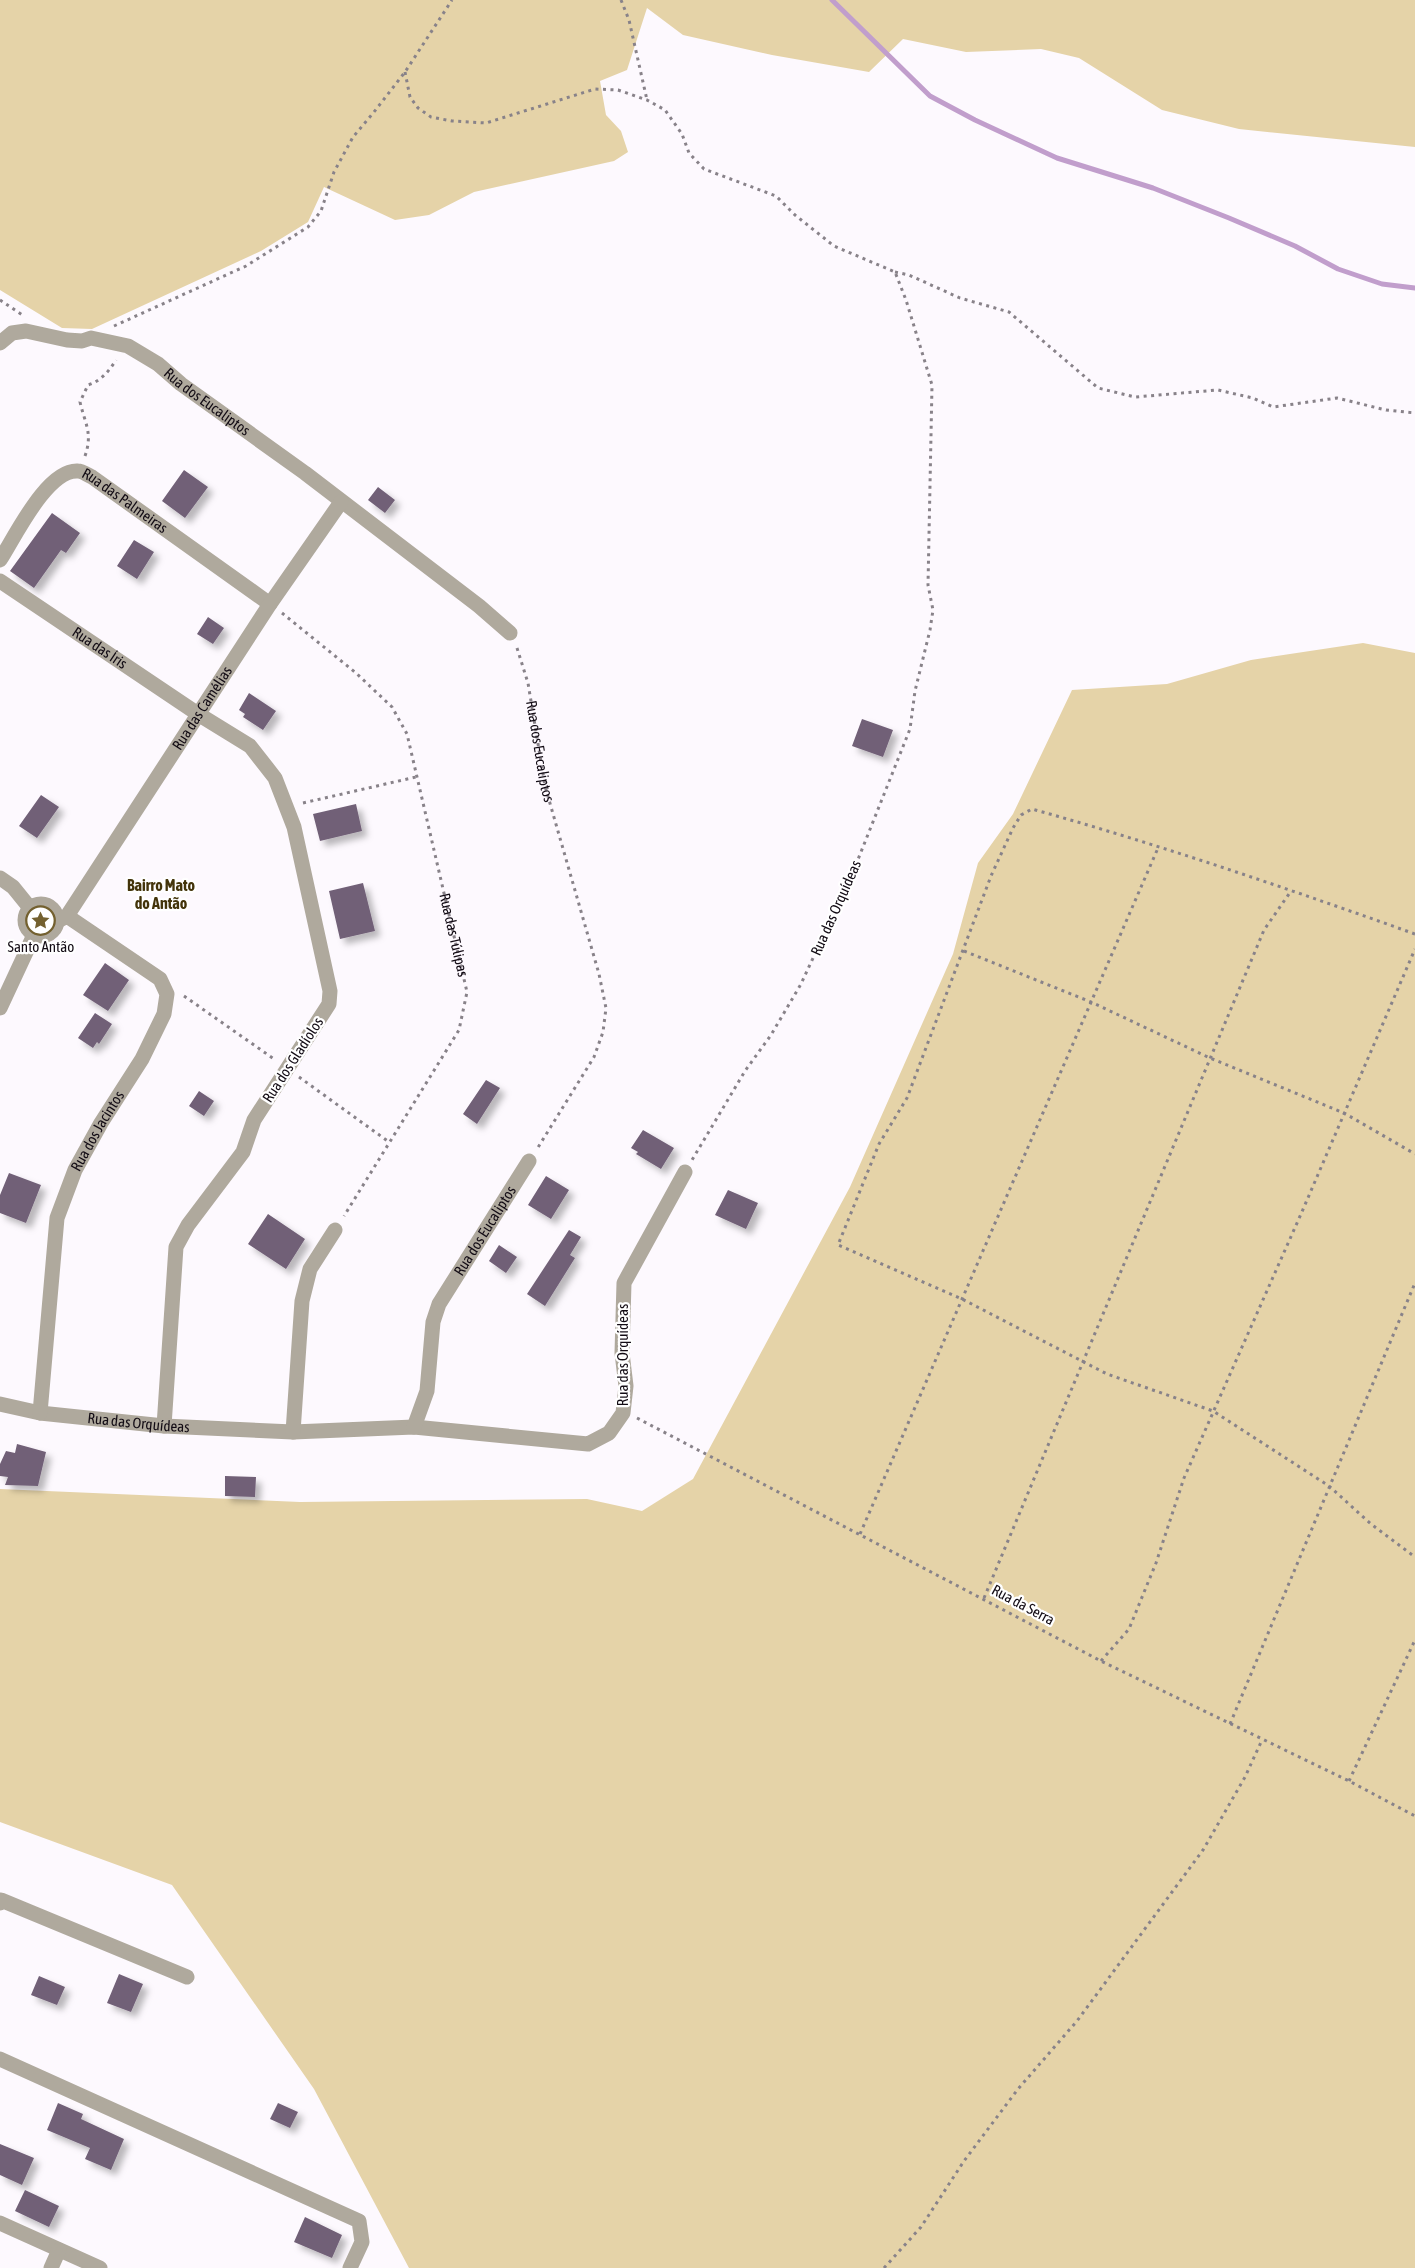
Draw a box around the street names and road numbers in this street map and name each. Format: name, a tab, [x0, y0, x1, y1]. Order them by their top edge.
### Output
street label: Rua dos Eucaliptos	[161, 364, 253, 439]
street label: Rua das Palmeiras	[79, 464, 171, 536]
street label: Rua das Íris	[69, 623, 130, 672]
street label: Rua das Camélias	[168, 663, 235, 753]
street label: Rua dos Eucaliptos	[523, 699, 558, 804]
street label: Rua das Orquídeas	[807, 858, 864, 958]
street label: Rua das Túlipas	[436, 891, 472, 978]
street label: Rua dos Gladíolos	[259, 1014, 326, 1105]
street label: Rua dos Jacintos	[67, 1088, 127, 1174]
street label: Rua dos Eucaliptos	[450, 1183, 519, 1278]
street label: Rua das Orquídeas	[614, 1304, 631, 1406]
street label: Rua das Orquídeas	[87, 1409, 190, 1435]
street label: Rua da Serra	[989, 1581, 1058, 1628]

